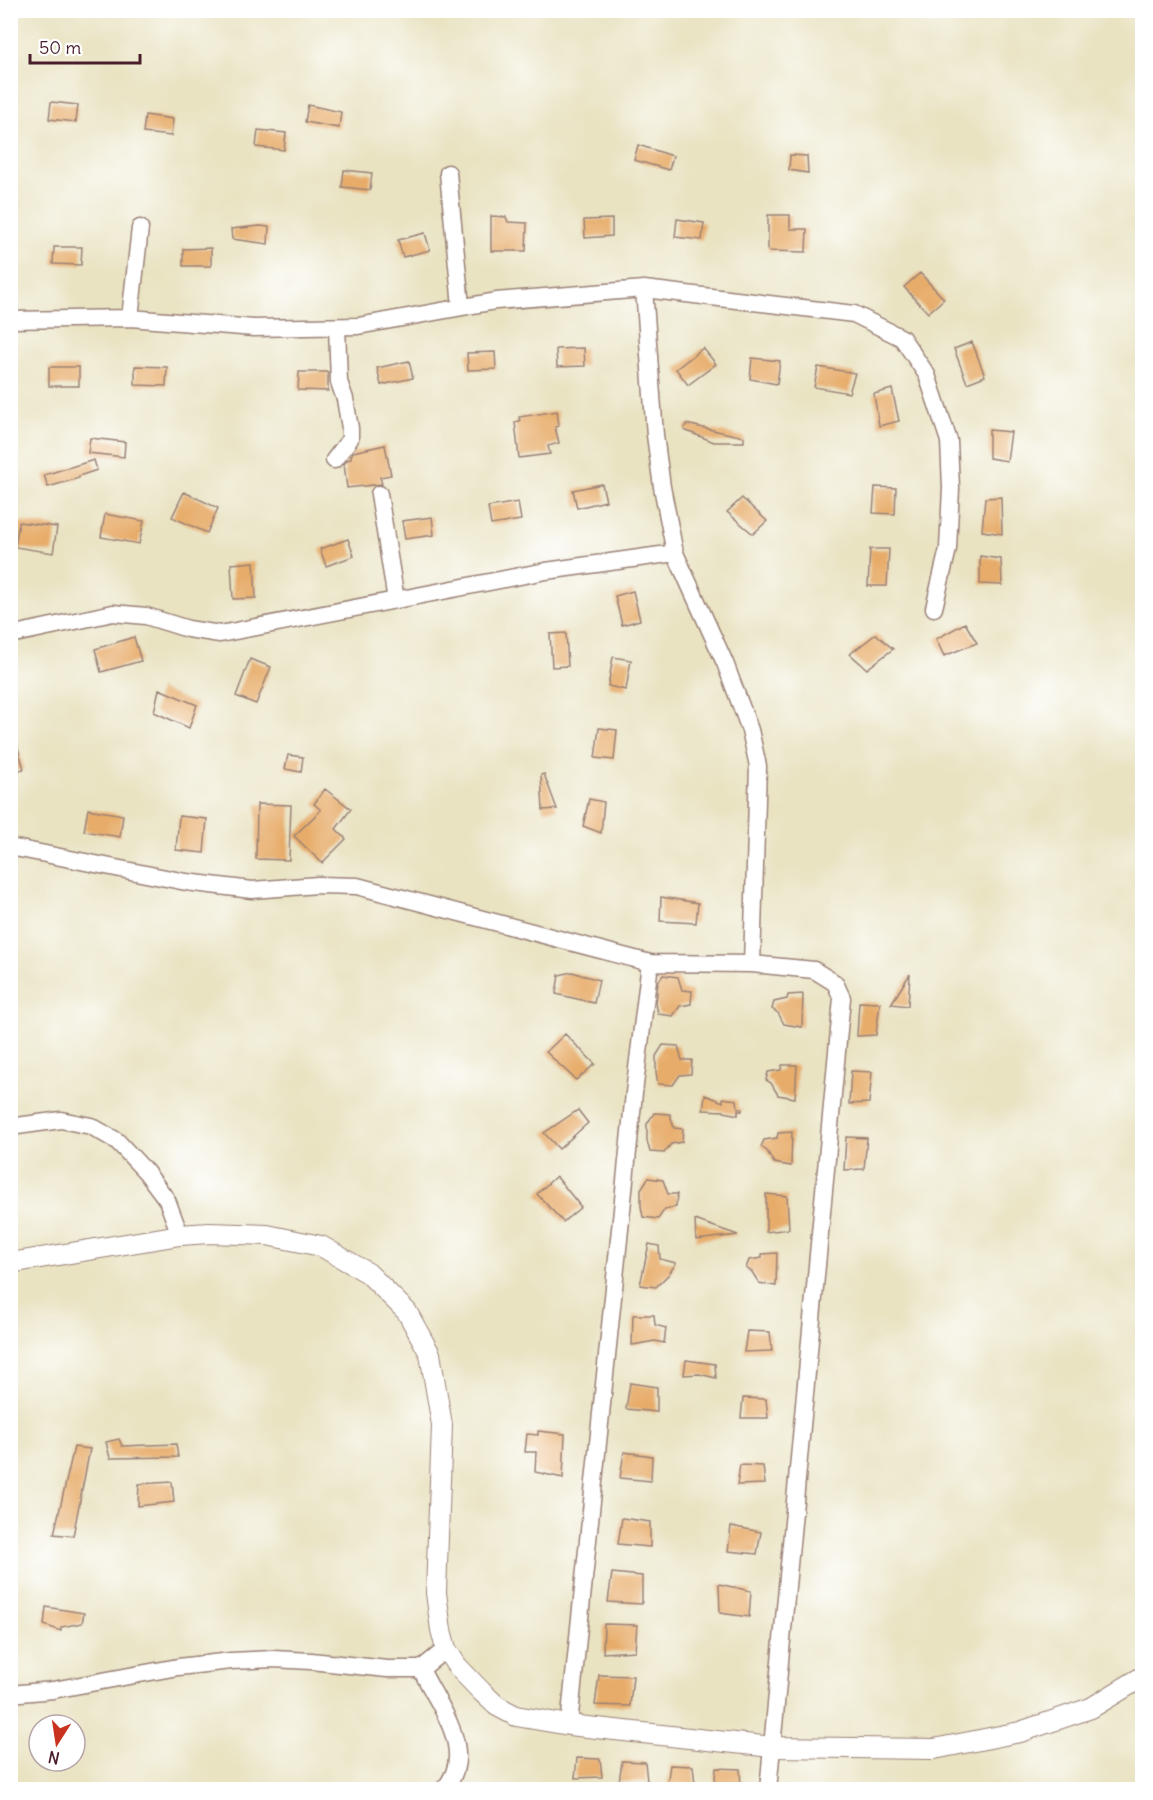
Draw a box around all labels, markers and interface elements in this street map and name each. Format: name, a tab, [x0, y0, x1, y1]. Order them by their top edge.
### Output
scale bar	[30, 27, 140, 65]
text: 50 m	[39, 36, 81, 59]
north arrow	[27, 1713, 87, 1773]
text: N	[46, 1747, 61, 1769]

